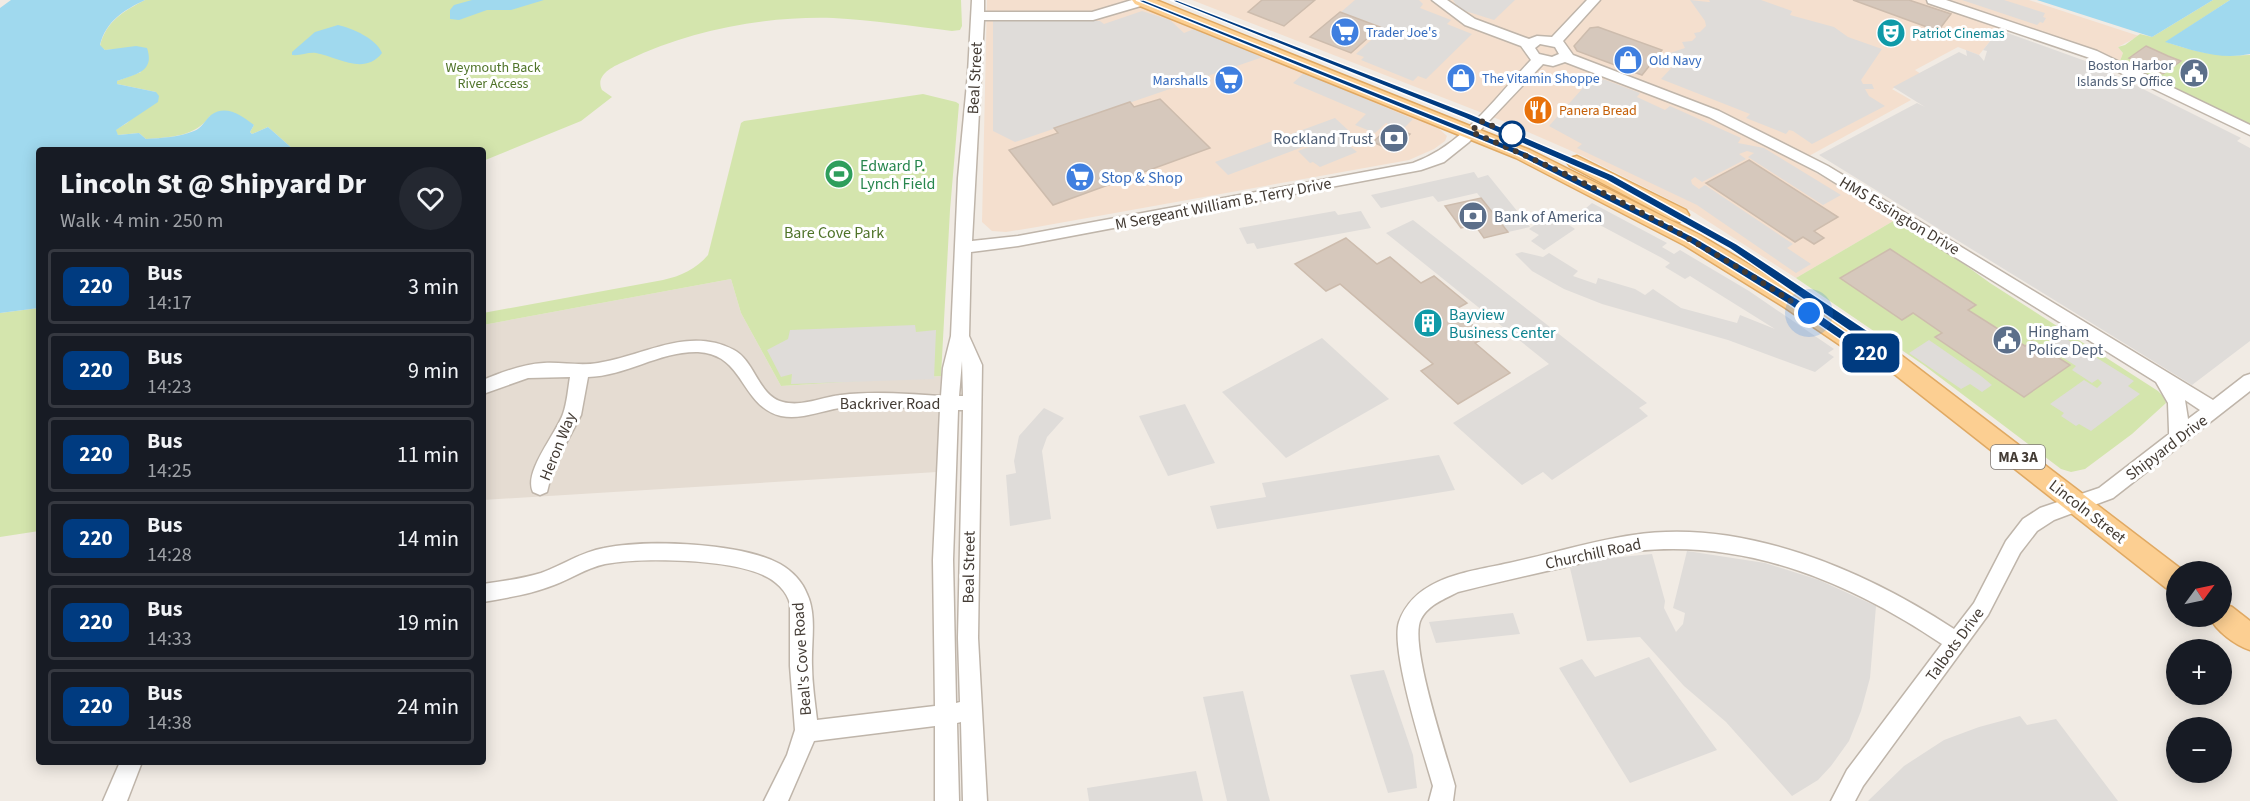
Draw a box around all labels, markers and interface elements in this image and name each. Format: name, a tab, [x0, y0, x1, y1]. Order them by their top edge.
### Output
supermarket icon: Trader Joe's	[1329, 16, 1361, 48]
theatre icon: Patriot Cinemas	[1875, 17, 1907, 49]
place label: Trader Joe's	[1366, 23, 1437, 43]
place label: Patriot Cinemas	[1912, 24, 2005, 44]
street label: Beal Street	[962, 41, 988, 115]
shop icon: Old Navy	[1612, 44, 1644, 76]
place label: Old Navy	[1649, 51, 1702, 71]
place label: Boston Harbor Islands SP Office	[2077, 56, 2173, 92]
public building icon: Boston Harbor Islands SP Office	[2178, 57, 2210, 89]
park label: Weymouth Back River Access	[445, 58, 541, 94]
shop icon: The Vitamin Shoppe	[1445, 62, 1477, 94]
supermarket icon: Marshalls	[1213, 64, 1245, 96]
place label: The Vitamin Shoppe	[1482, 69, 1600, 89]
place label: Marshalls	[1152, 71, 1208, 91]
restaurant icon: Panera Bread	[1522, 94, 1554, 126]
place label: Panera Bread	[1559, 101, 1637, 121]
unlabelled marker	[1499, 121, 1525, 147]
bank icon: Rockland Trust	[1378, 122, 1410, 154]
place label: Rockland Trust	[1273, 128, 1374, 150]
place label: Edward P. Lynch Field	[860, 155, 935, 195]
sports icon: Edward P. Lynch Field	[823, 158, 855, 190]
supermarket icon: Stop & Shop	[1064, 161, 1096, 193]
text: Lincoln St @ Shipyard Dr	[60, 164, 366, 204]
button: heart	[399, 167, 462, 230]
place label: Stop & Shop	[1101, 167, 1183, 189]
street label: HMS Essington Drive	[1835, 171, 1964, 261]
street label: M Sergeant William B. Terry Drive	[1113, 172, 1333, 236]
bank icon: Bank of America	[1457, 200, 1489, 232]
place label: Bank of America	[1494, 206, 1602, 228]
text: Walk · 4 min · 250 m	[60, 207, 223, 235]
park label: Bare Cove Park	[784, 222, 884, 244]
text: Bus	[147, 257, 183, 289]
text: 220	[79, 271, 113, 301]
text: 3 min	[408, 271, 459, 303]
text: 14:17	[147, 289, 192, 317]
your location	[1794, 298, 1824, 328]
place label: Bayview Business Center	[1449, 304, 1556, 344]
building icon: Bayview Business Center	[1412, 307, 1444, 339]
place label: Hingham Police Dept	[2028, 321, 2104, 361]
public building icon: Hingham Police Dept	[1991, 324, 2023, 356]
line badge: 220	[1836, 334, 1906, 372]
text: 220	[1854, 338, 1888, 368]
text: Bus	[147, 341, 183, 373]
text: 220	[79, 355, 113, 385]
text: 9 min	[408, 355, 459, 387]
text: 14:23	[147, 373, 192, 401]
street label: Backriver Road	[840, 393, 940, 415]
street label: Heron Way	[534, 408, 582, 484]
street label: Shipyard Drive	[2121, 410, 2212, 486]
text: Bus	[147, 425, 183, 457]
text: 220	[79, 439, 113, 469]
text: 11 min	[397, 439, 459, 471]
road number: MA 3A	[1991, 445, 2045, 469]
text: 14:25	[147, 457, 192, 485]
street label: Lincoln Street	[2044, 475, 2131, 549]
text: Bus	[147, 509, 183, 541]
text: 220	[79, 523, 113, 553]
text: 14 min	[397, 523, 459, 555]
street label: Beal Street	[957, 530, 981, 603]
street label: Churchill Road	[1543, 533, 1643, 575]
text: 14:28	[147, 541, 192, 569]
north arrow	[2166, 561, 2232, 627]
map controls	[2166, 561, 2232, 783]
text: Bus	[147, 593, 183, 625]
street label: Beal's Cove Road	[787, 602, 817, 716]
street label: Talbots Drive	[1920, 603, 1989, 686]
text: 220	[79, 607, 113, 637]
text: 19 min	[397, 607, 459, 639]
text: 14:33	[147, 625, 192, 653]
button: +	[2166, 639, 2232, 705]
text: Bus	[147, 677, 183, 709]
text: 220	[79, 691, 113, 721]
text: 24 min	[397, 691, 459, 723]
text: 14:38	[147, 709, 192, 737]
button: −	[2166, 717, 2232, 783]

